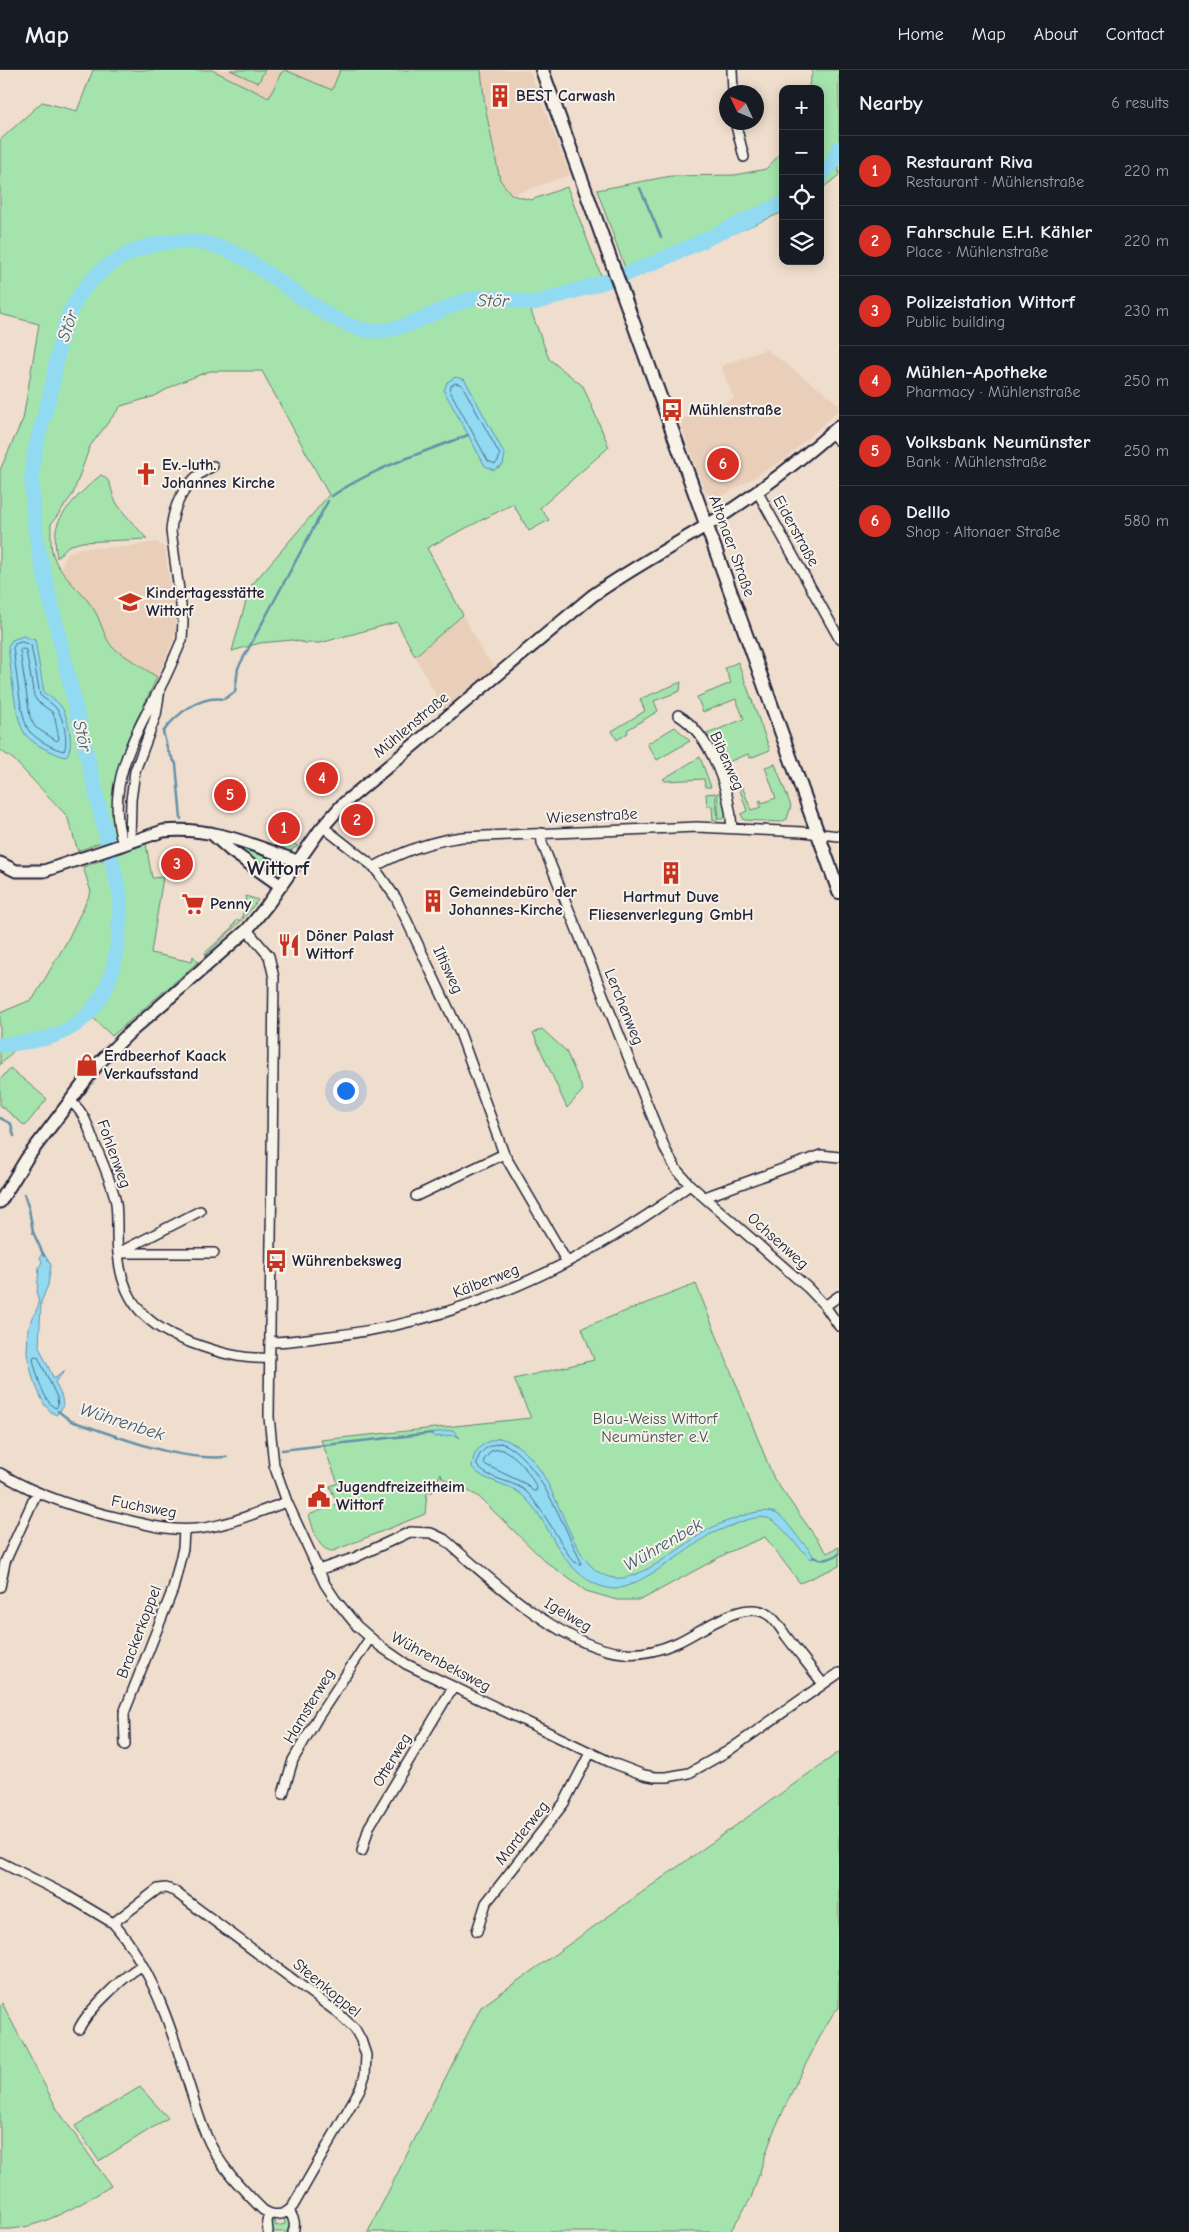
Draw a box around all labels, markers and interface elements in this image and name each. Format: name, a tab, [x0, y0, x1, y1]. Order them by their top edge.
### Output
text: Map	[25, 21, 69, 49]
text: Home	[897, 24, 944, 45]
text: Map	[972, 24, 1006, 45]
text: About	[1034, 24, 1078, 45]
text: Contact	[1106, 24, 1164, 45]
building icon: BEST Carwash	[487, 83, 513, 109]
north arrow	[719, 85, 764, 130]
map controls	[779, 85, 824, 265]
button: +	[779, 85, 824, 130]
place label: BEST Carwash	[516, 87, 616, 105]
text: Nearby	[859, 91, 923, 115]
text: 6 results	[1111, 94, 1169, 112]
button: −	[779, 130, 824, 175]
text: Restaurant Riva	[906, 151, 1033, 173]
text: 1	[872, 162, 878, 180]
text: 220 m	[1124, 162, 1169, 180]
text: Restaurant · Mühlenstraße	[906, 173, 1084, 191]
button: locate	[779, 175, 824, 220]
button: layers	[779, 220, 824, 265]
text: Fahrschule E.H. Kähler	[906, 221, 1092, 243]
text: 2	[871, 232, 879, 250]
text: 220 m	[1124, 232, 1169, 250]
text: Place · Mühlenstraße	[906, 243, 1048, 261]
water label: Stör	[477, 290, 510, 312]
text: Polizeistation Wittorf	[906, 291, 1075, 313]
text: 3	[871, 302, 879, 320]
text: 230 m	[1124, 302, 1169, 320]
water label: Stör	[53, 307, 83, 345]
text: Public building	[906, 313, 1005, 331]
text: Mühlen-Apotheke	[906, 361, 1047, 383]
text: 4	[871, 372, 879, 390]
text: 250 m	[1124, 372, 1169, 390]
text: Pharmacy · Mühlenstraße	[906, 383, 1081, 401]
bus stop icon: Mühlenstraße	[659, 397, 685, 423]
place label: Mühlenstraße	[689, 401, 781, 419]
text: Volksbank Neumünster	[906, 431, 1090, 453]
text: 5	[871, 442, 879, 460]
text: 250 m	[1124, 442, 1169, 460]
pin: 6	[707, 445, 739, 483]
text: Bank · Mühlenstraße	[906, 453, 1047, 471]
place label: Ev.-luth. Johannes Kirche	[162, 456, 275, 492]
church icon: Ev.-luth. Johannes Kirche	[133, 461, 159, 487]
street label: Eiderstraße	[769, 492, 823, 570]
street label: Altonaer Straße	[705, 493, 759, 599]
text: Delllo	[906, 501, 950, 523]
text: 6	[871, 512, 879, 530]
text: 580 m	[1124, 512, 1169, 530]
text: Shop · Altonaer Straße	[906, 523, 1060, 541]
place label: Kindertagesstätte Wittorf	[146, 584, 265, 620]
school or university icon: Kindertagesstätte Wittorf	[117, 589, 143, 615]
street label: Mühlenstraße	[370, 688, 452, 762]
water label: Stör	[68, 718, 96, 755]
street label: Biberweg	[706, 729, 748, 793]
pin: 4	[306, 759, 338, 797]
pin: 5	[214, 776, 246, 814]
pin: 2	[341, 801, 373, 839]
street label: Wiesenstraße	[546, 805, 638, 827]
pin: 1	[268, 809, 300, 847]
pin: 3	[161, 845, 193, 883]
district label: Wittorf	[247, 856, 310, 880]
building icon: Hartmut Duve Fliesenverlegung GmbH	[658, 860, 684, 886]
place label: Gemeindebüro der Johannes-Kirche	[449, 883, 578, 919]
building icon: Gemeindebüro der Johannes-Kirche	[420, 888, 446, 914]
place label: Hartmut Duve Fliesenverlegung GmbH	[589, 888, 753, 924]
supermarket icon: Penny	[180, 891, 206, 917]
place label: Penny	[210, 895, 252, 913]
place label: Döner Palast Wittorf	[306, 927, 395, 963]
restaurant icon: Döner Palast Wittorf	[276, 932, 302, 958]
street label: Iltisweg	[429, 943, 467, 997]
street label: Lerchenweg	[601, 966, 647, 1048]
place label: Erdbeerhof Kaack Verkaufsstand	[104, 1047, 227, 1083]
shop icon: Erdbeerhof Kaack Verkaufsstand	[74, 1052, 100, 1078]
your location	[333, 1078, 359, 1104]
street label: Fohlenweg	[93, 1117, 135, 1191]
street label: Ochsenweg	[744, 1209, 812, 1273]
bus stop icon: Wührenbeksweg	[263, 1248, 289, 1274]
place label: Wührenbeksweg	[292, 1252, 402, 1270]
street label: Kälberweg	[450, 1260, 522, 1302]
water label: Wührenbek	[77, 1398, 167, 1446]
park label: Blau-Weiss Wittorf Neumünster e.V.	[593, 1410, 719, 1446]
place label: Jugendfreizeitheim Wittorf	[336, 1478, 465, 1514]
public building icon: Jugendfreizeitheim Wittorf	[306, 1483, 332, 1509]
street label: Fuchsweg	[110, 1492, 178, 1522]
water label: Wührenbek	[620, 1514, 707, 1576]
street label: Brackerkoppel	[113, 1583, 165, 1681]
street label: Igelweg	[541, 1594, 595, 1636]
street label: Wührenbeksweg	[388, 1628, 494, 1696]
street label: Hamsterweg	[280, 1665, 338, 1747]
street label: Otterweg	[369, 1730, 415, 1790]
street label: Marderweg	[491, 1797, 553, 1869]
street label: Steenkoppel	[289, 1955, 365, 2021]

